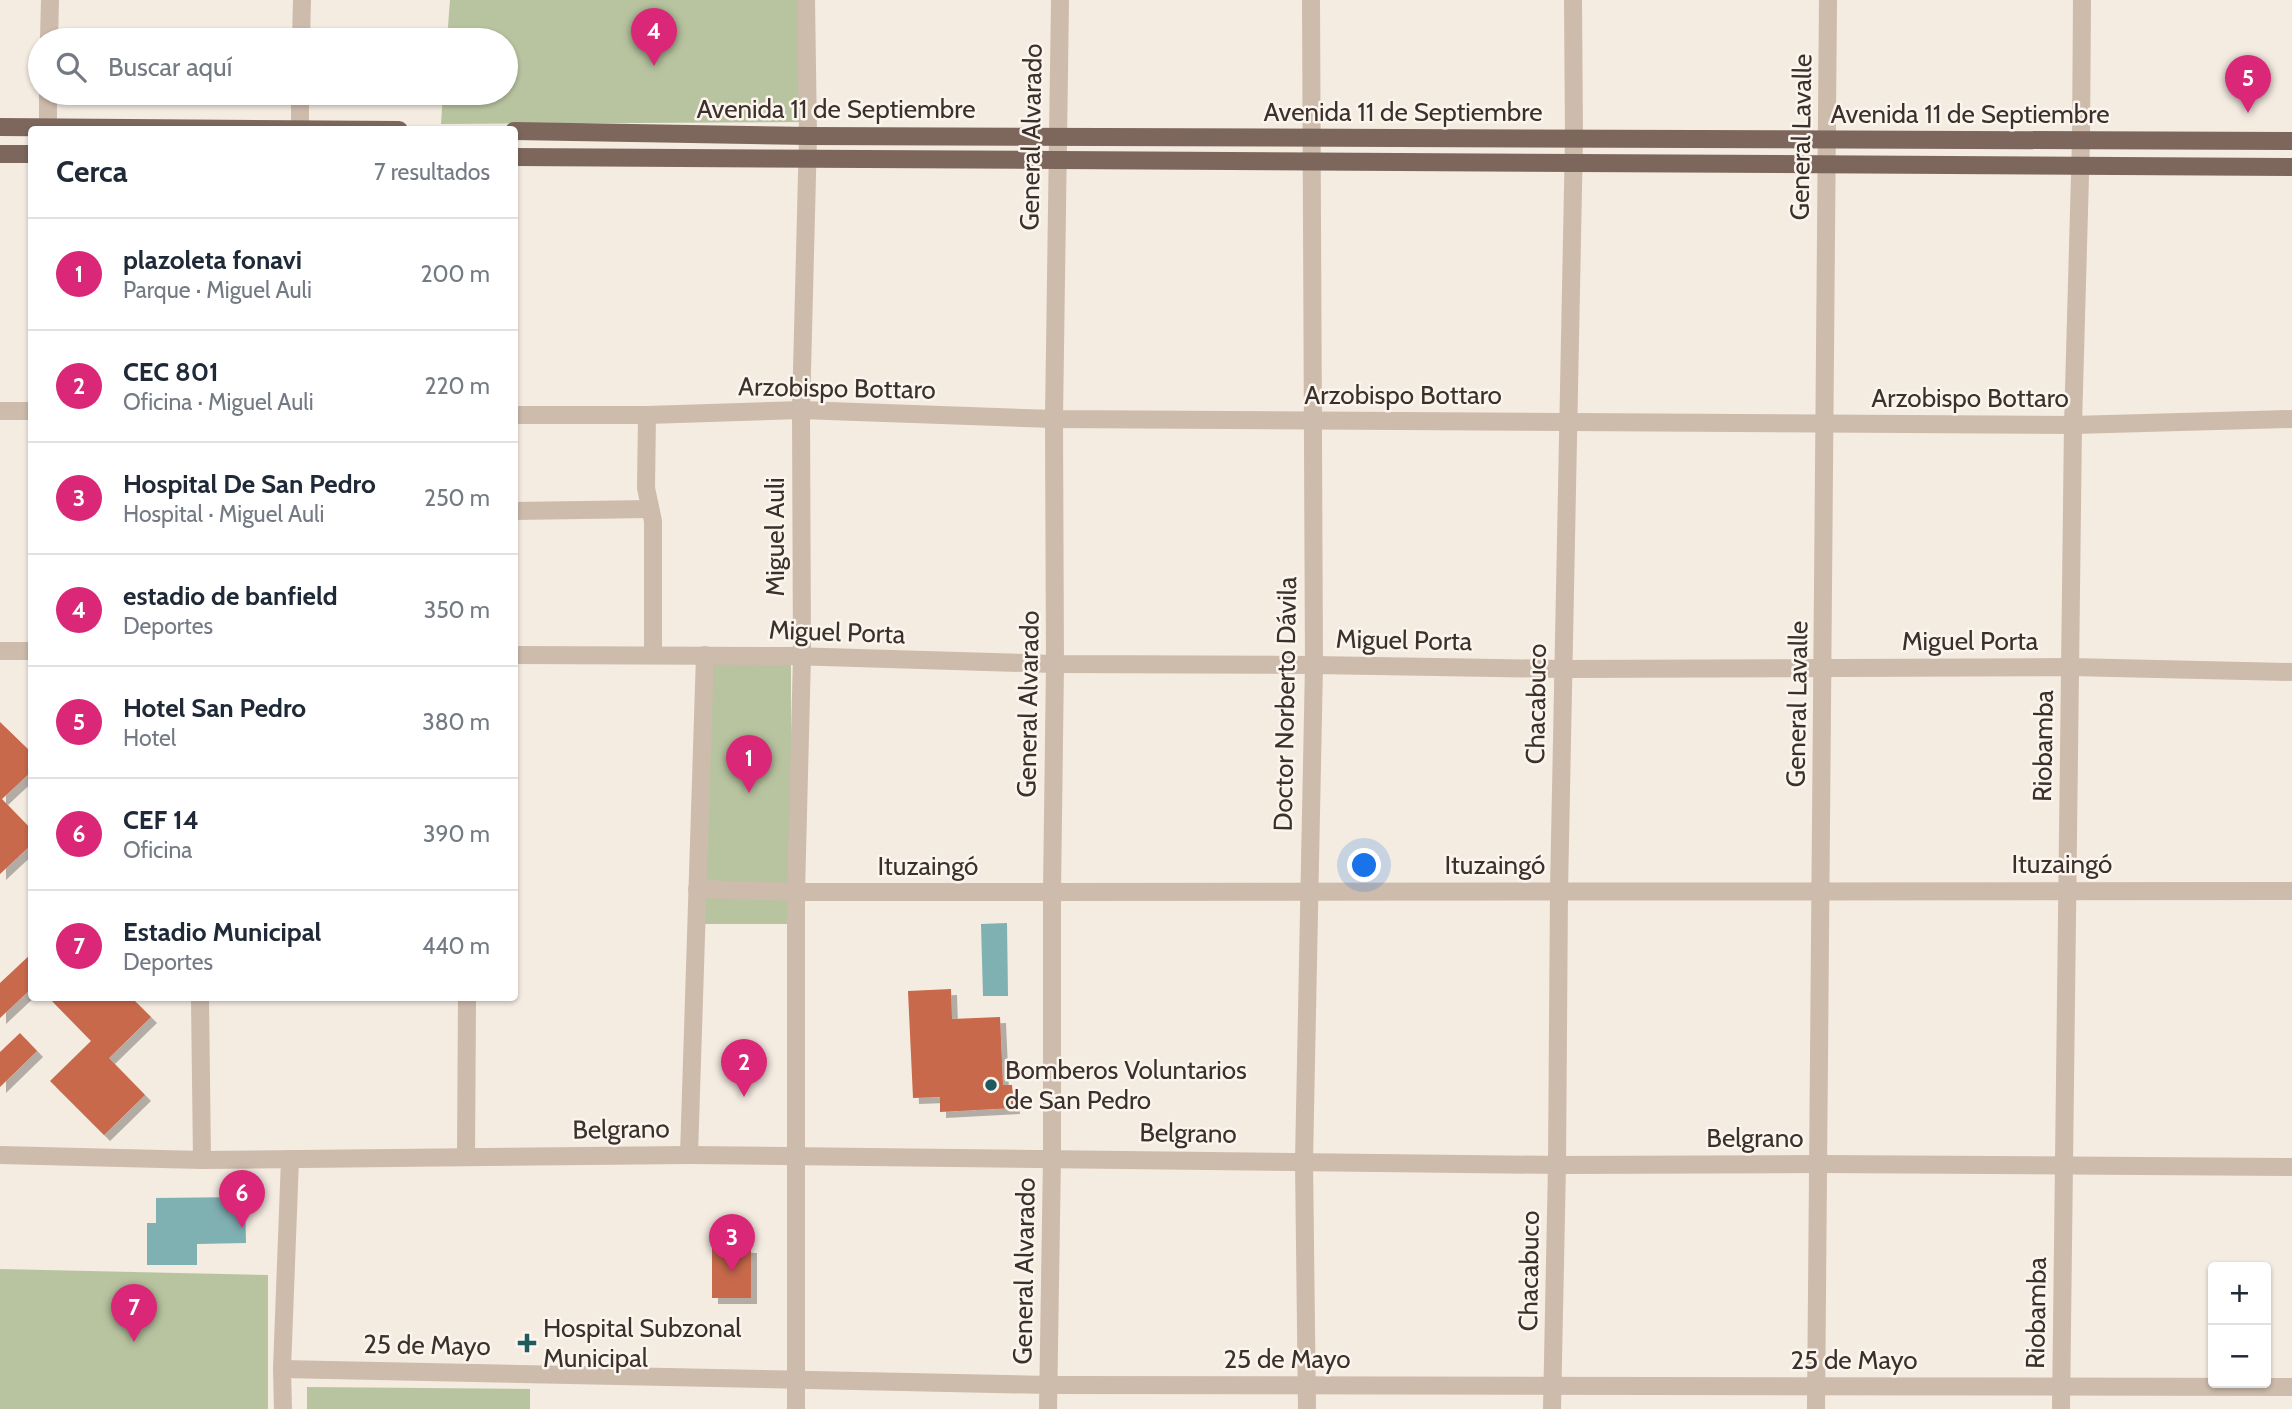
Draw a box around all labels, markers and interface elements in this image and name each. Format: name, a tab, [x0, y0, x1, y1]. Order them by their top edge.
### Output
pin: 4	[631, 8, 677, 66]
search box	[28, 28, 518, 105]
street label: General Alvarado	[1013, 43, 1049, 231]
icon: search	[52, 48, 90, 86]
text: Buscar aquí	[108, 51, 232, 83]
street label: General Lavalle	[1784, 53, 1818, 221]
pin: 5	[2225, 55, 2271, 113]
street label: Avenida 11 de Septiembre	[697, 93, 975, 125]
street label: Avenida 11 de Septiembre	[1264, 96, 1542, 128]
street label: Avenida 11 de Septiembre	[1831, 98, 2109, 130]
text: Cerca	[56, 153, 128, 190]
text: 7 resultados	[374, 158, 490, 186]
text: plazoleta fonavi	[123, 244, 302, 276]
text: 1	[75, 260, 83, 288]
text: 200 m	[420, 260, 490, 288]
text: Parque · Miguel Auli	[123, 276, 312, 304]
text: CEC 801	[123, 356, 219, 388]
street label: Arzobispo Bottaro	[738, 370, 936, 406]
text: 2	[73, 372, 85, 400]
text: 220 m	[424, 372, 490, 400]
street label: Arzobispo Bottaro	[1304, 379, 1502, 411]
street label: Arzobispo Bottaro	[1871, 382, 2069, 414]
text: Oficina · Miguel Auli	[123, 388, 314, 416]
text: Hospital De San Pedro	[123, 468, 376, 500]
street label: Miguel Auli	[759, 477, 791, 597]
text: 3	[73, 484, 85, 512]
text: 250 m	[424, 484, 490, 512]
text: Hospital · Miguel Auli	[123, 500, 324, 528]
street label: Doctor Norberto Dávila	[1267, 576, 1303, 832]
text: estadio de banfield	[123, 580, 337, 612]
text: 4	[72, 596, 86, 624]
text: 350 m	[424, 596, 490, 624]
street label: General Alvarado	[1010, 610, 1046, 798]
text: Deportes	[123, 612, 213, 640]
street label: Miguel Porta	[768, 614, 906, 650]
street label: General Lavalle	[1780, 620, 1814, 788]
street label: Miguel Porta	[1335, 623, 1473, 657]
street label: Miguel Porta	[1902, 625, 2039, 657]
street label: Chacabuco	[1519, 643, 1553, 765]
street label: Riobamba	[2026, 689, 2060, 802]
text: Hotel San Pedro	[123, 692, 306, 724]
text: 5	[73, 708, 85, 736]
text: 380 m	[422, 708, 490, 736]
text: Hotel	[123, 724, 176, 752]
pin: 1	[726, 735, 772, 793]
text: CEF 14	[123, 804, 199, 836]
text: 6	[73, 820, 85, 848]
text: 390 m	[423, 820, 490, 848]
text: Oficina	[123, 836, 192, 864]
your location	[1347, 848, 1381, 882]
street label: Ituzaingó	[2012, 848, 2112, 880]
street label: Ituzaingó	[1445, 849, 1545, 881]
street label: Ituzaingó	[878, 850, 978, 882]
text: Estadio Municipal	[123, 916, 321, 948]
text: 7	[73, 932, 85, 960]
text: 440 m	[422, 932, 490, 960]
text: Deportes	[123, 948, 213, 976]
pin: 2	[721, 1039, 767, 1097]
place label: Bomberos Voluntarios de San Pedro	[1005, 1054, 1247, 1116]
marker: Bomberos Voluntarios de San Pedro	[983, 1077, 999, 1093]
street label: Belgrano	[572, 1112, 670, 1146]
street label: Belgrano	[1139, 1116, 1237, 1150]
street label: Belgrano	[1706, 1122, 1804, 1154]
pin: 6	[219, 1170, 265, 1228]
street label: General Alvarado	[1006, 1177, 1042, 1365]
street label: Chacabuco	[1512, 1210, 1546, 1332]
pin: 3	[709, 1214, 755, 1272]
street label: Riobamba	[2019, 1256, 2053, 1369]
map controls	[2208, 1262, 2271, 1388]
button: +	[2208, 1262, 2271, 1325]
pin: 7	[111, 1284, 157, 1342]
place label: Hospital Subzonal Municipal	[543, 1312, 742, 1374]
button: −	[2208, 1325, 2271, 1388]
street label: 25 de Mayo	[363, 1328, 491, 1362]
marker: Hospital Subzonal Municipal	[517, 1333, 537, 1353]
street label: 25 de Mayo	[1223, 1343, 1351, 1375]
street label: 25 de Mayo	[1790, 1344, 1918, 1376]

